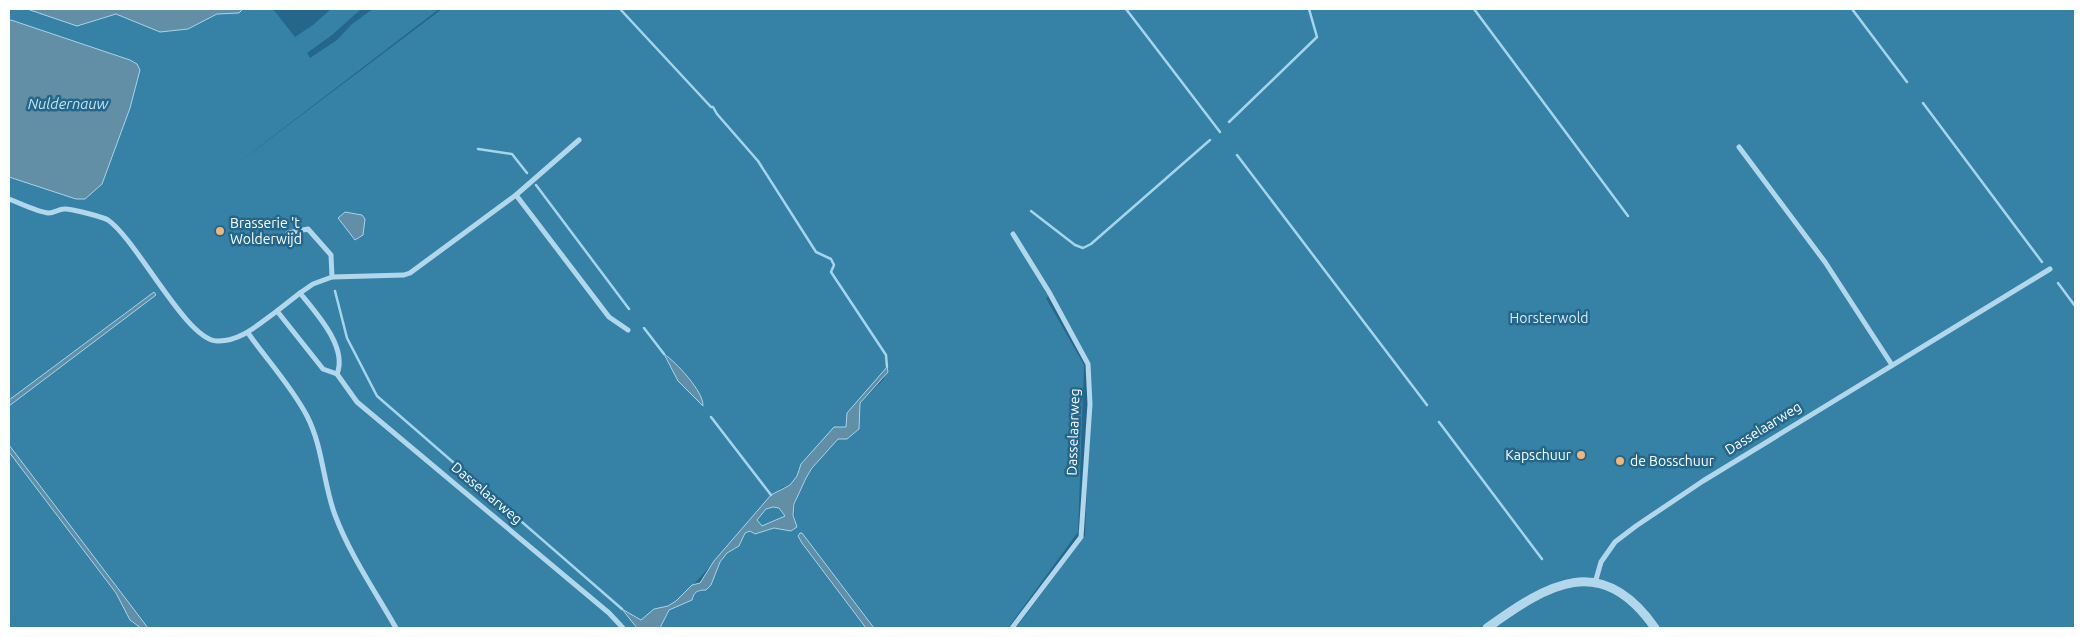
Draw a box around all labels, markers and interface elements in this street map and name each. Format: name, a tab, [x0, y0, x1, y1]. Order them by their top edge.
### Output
water label: Nuldernauw	[28, 95, 109, 112]
place label: Brasserie 't Wolderwijd	[230, 215, 302, 247]
marker: Brasserie 't Wolderwijd	[214, 225, 226, 237]
park label: Horsterwold	[1509, 310, 1589, 326]
street label: Dasselaarweg	[1063, 388, 1083, 476]
street label: Dasselaarweg	[1722, 398, 1804, 458]
place label: Kapschuur	[1505, 447, 1572, 463]
marker: Kapschuur	[1575, 449, 1587, 461]
place label: de Bosschuur	[1630, 453, 1715, 469]
marker: de Bosschuur	[1614, 455, 1626, 467]
street label: Dasselaarweg	[448, 459, 526, 527]

